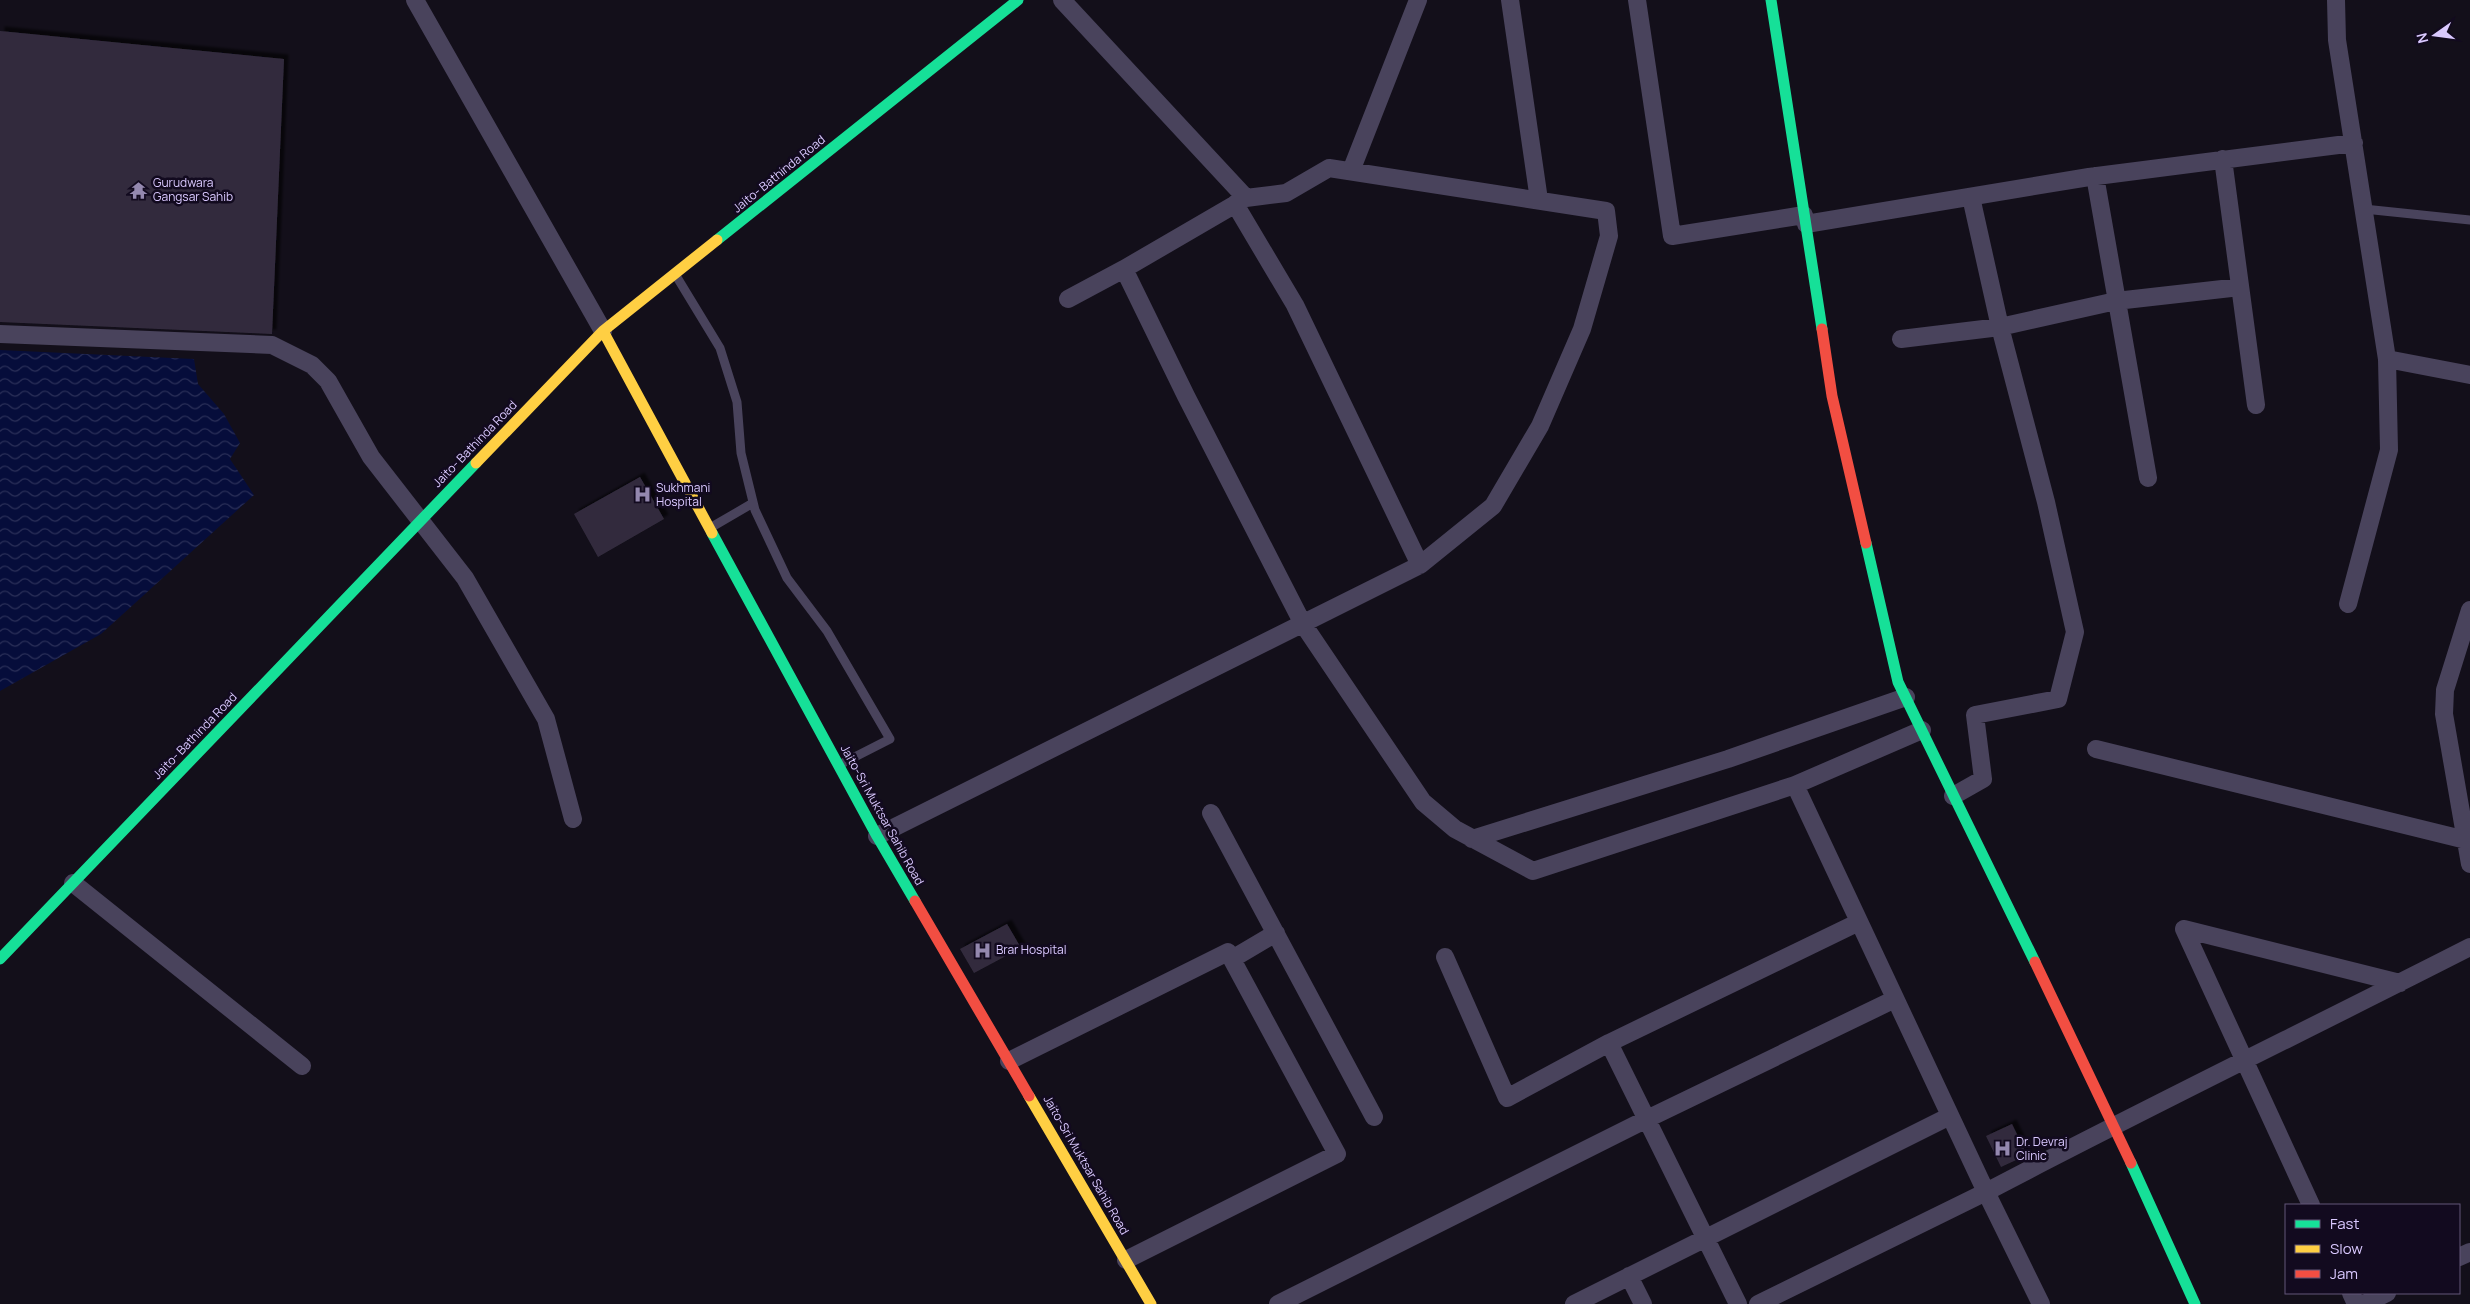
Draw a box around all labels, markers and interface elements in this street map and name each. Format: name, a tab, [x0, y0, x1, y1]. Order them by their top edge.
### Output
north arrow	[2410, 10, 2460, 60]
text: N	[2411, 31, 2432, 45]
street label: Jaito- Bathinda Road	[729, 131, 829, 216]
place label: Gurudwara Gangsar Sahib	[153, 174, 233, 205]
temple icon: Gurudwara Gangsar Sahib	[129, 180, 149, 200]
street label: Jaito- Bathinda Road	[429, 397, 521, 491]
place label: Sukhmani Hospital	[656, 479, 710, 510]
hospital icon: Sukhmani Hospital	[632, 485, 652, 505]
street label: Jaito- Bathinda Road	[149, 689, 241, 783]
street label: Jaito-Sri Muktsar Sahib Road	[837, 741, 928, 888]
hospital icon: Brar Hospital	[972, 940, 992, 960]
place label: Brar Hospital	[996, 941, 1067, 958]
street label: Jaito-Sri Muktsar Sahib Road	[1040, 1092, 1133, 1238]
place label: Dr. Devraj Clinic	[2016, 1133, 2068, 1164]
hospital icon: Dr. Devraj Clinic	[1992, 1139, 2012, 1159]
legend	[2285, 1204, 2460, 1294]
text: Fast	[2330, 1213, 2359, 1234]
text: Slow	[2330, 1238, 2363, 1259]
text: Jam	[2330, 1263, 2358, 1284]

